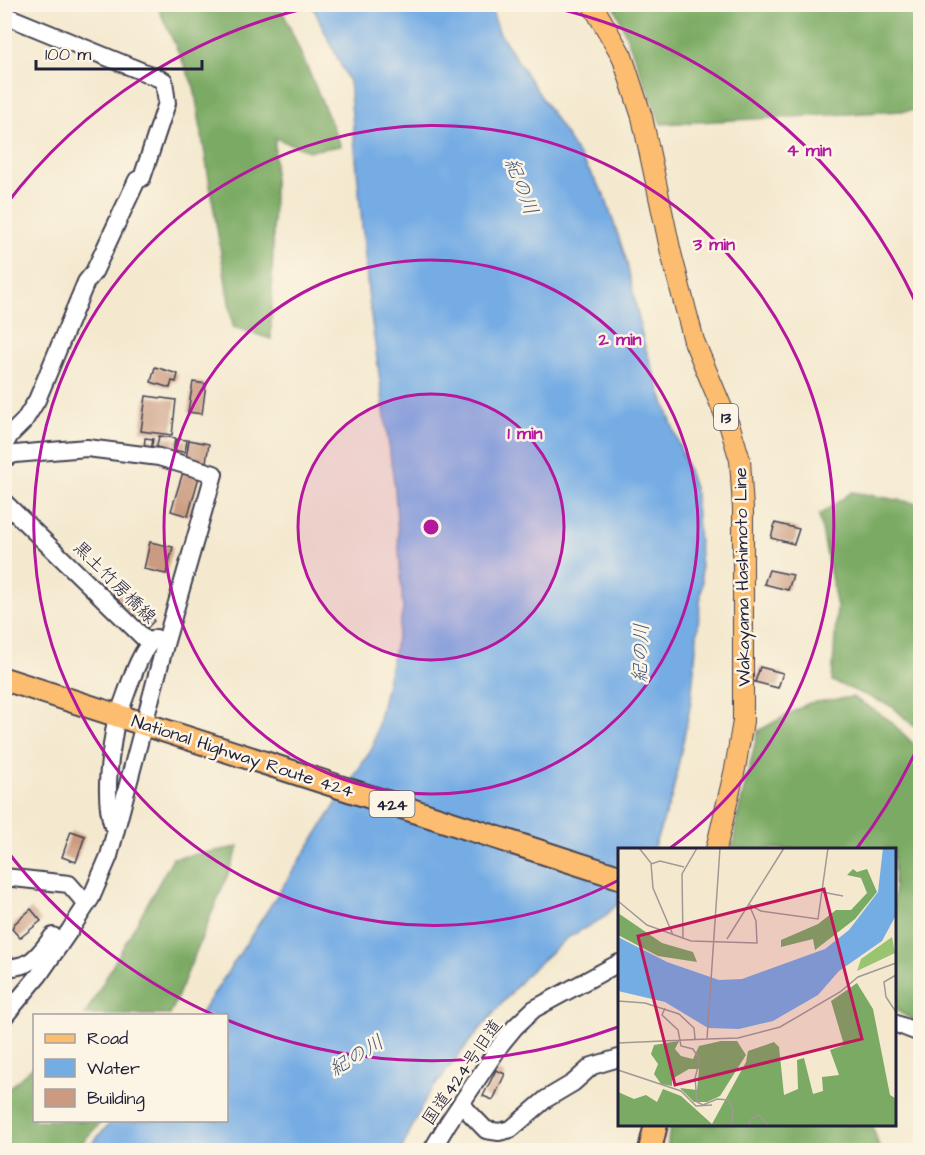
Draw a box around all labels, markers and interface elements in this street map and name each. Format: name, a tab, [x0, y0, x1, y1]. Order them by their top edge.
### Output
scale bar	[36, 33, 202, 71]
text: 100 m	[45, 42, 91, 67]
text: 4 min	[786, 138, 832, 163]
water label: 紀の川	[497, 153, 545, 219]
text: 3 min	[692, 232, 735, 257]
text: 2 min	[597, 327, 642, 352]
road number: 13	[714, 404, 738, 430]
text: 1 min	[507, 421, 543, 446]
street label: Wakayama Hashimoto Line	[728, 467, 758, 687]
centre of rings	[421, 517, 441, 537]
street label: 黒土竹房橋線	[68, 535, 162, 629]
water label: 紀の川	[626, 623, 656, 684]
street label: National Highway Route 424	[128, 709, 357, 805]
road number: 424	[370, 791, 414, 817]
inset map	[618, 848, 895, 1125]
legend	[33, 1014, 228, 1122]
street label: 国道424号旧道	[416, 1014, 508, 1131]
text: Road	[87, 1026, 128, 1051]
water label: 紀の川	[324, 1028, 389, 1083]
text: Water	[87, 1056, 140, 1081]
text: Building	[87, 1086, 145, 1112]

